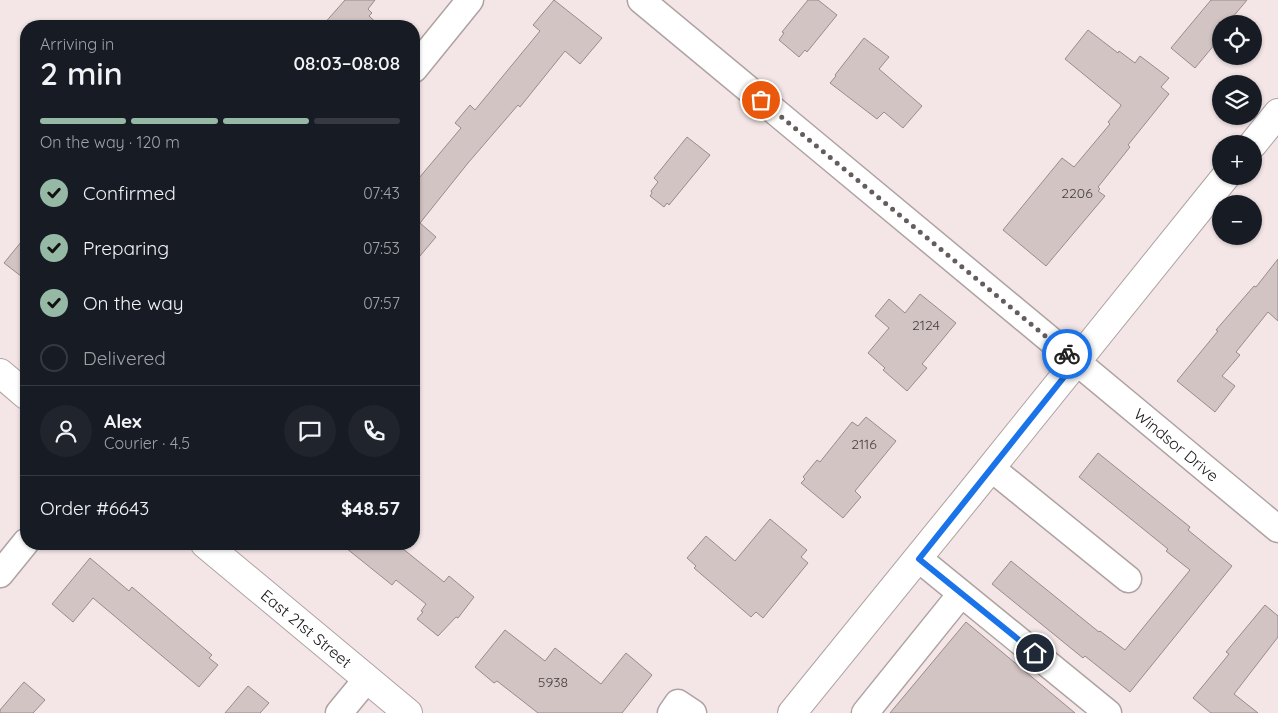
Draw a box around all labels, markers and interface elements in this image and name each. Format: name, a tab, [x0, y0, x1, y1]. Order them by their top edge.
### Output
map controls	[1212, 15, 1262, 245]
button: locate	[1212, 15, 1262, 65]
text: Arriving in	[40, 34, 114, 54]
text: 08:03–08:08	[294, 51, 400, 75]
text: 2 min	[40, 53, 123, 93]
button: layers	[1212, 75, 1262, 125]
pin	[740, 79, 782, 121]
icon: bag	[747, 86, 775, 114]
text: On the way · 120 m	[40, 132, 180, 152]
button: +	[1212, 135, 1262, 185]
icon: check	[40, 179, 68, 207]
text: Confirmed	[83, 181, 176, 205]
text: 07:43	[363, 183, 400, 203]
house number: 2206	[1061, 184, 1093, 202]
button: −	[1212, 195, 1262, 245]
icon: check	[40, 234, 68, 262]
text: Preparing	[83, 236, 169, 260]
text: 07:53	[363, 238, 400, 258]
icon: check	[40, 289, 68, 317]
text: On the way	[83, 291, 184, 315]
text: 07:57	[363, 293, 400, 313]
house number: 2124	[912, 316, 940, 334]
courier	[1042, 329, 1092, 379]
icon: bike	[1053, 340, 1081, 368]
text: Delivered	[83, 346, 166, 370]
street label: Windsor Drive	[1130, 404, 1223, 486]
button: person	[40, 405, 92, 457]
button: chat	[284, 405, 336, 457]
button: phone	[348, 405, 400, 457]
text: Alex	[104, 409, 142, 433]
text: Courier · 4.5	[104, 433, 190, 453]
house number: 2116	[851, 435, 877, 453]
text: Order #6643	[40, 496, 149, 520]
text: $48.57	[341, 496, 400, 520]
street label: East 21st Street	[257, 585, 356, 672]
pin	[1014, 632, 1056, 674]
icon: home	[1021, 639, 1049, 667]
house number: 5938	[538, 673, 568, 691]

